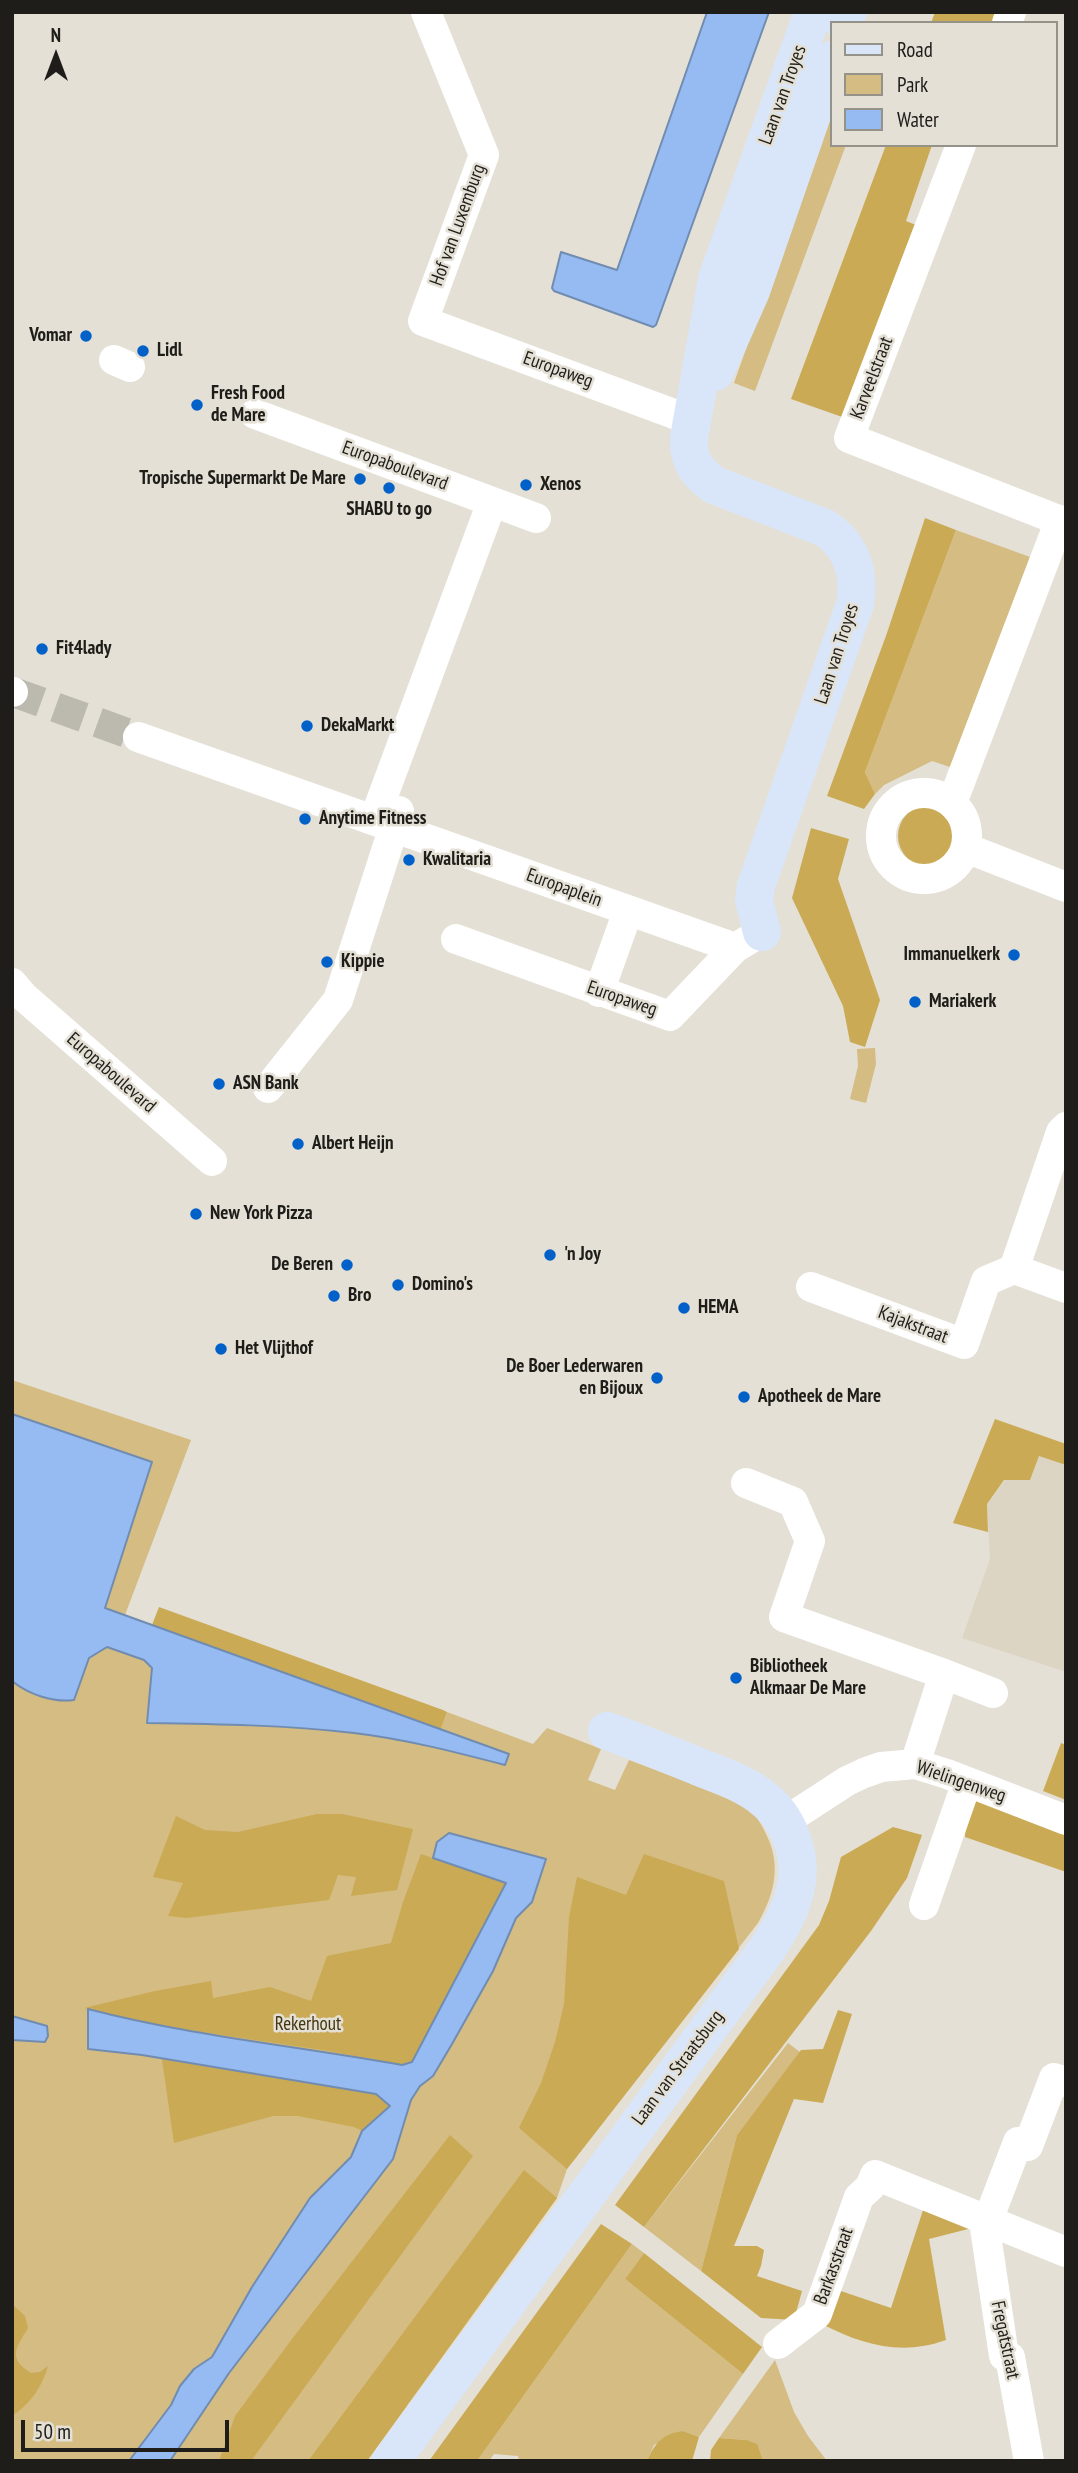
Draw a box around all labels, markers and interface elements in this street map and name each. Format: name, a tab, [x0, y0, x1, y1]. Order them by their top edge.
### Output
north arrow	[21, 21, 91, 91]
legend	[830, 21, 1057, 147]
text: N	[51, 23, 61, 47]
text: Road	[897, 36, 933, 63]
street label: Laan van Troyes	[754, 42, 812, 148]
text: Park	[897, 71, 928, 98]
text: Water	[897, 106, 939, 133]
street label: Hof van Luxemburg	[425, 161, 491, 289]
place label: Vomar	[29, 325, 72, 347]
marker: Vomar	[78, 328, 94, 344]
street label: Karveelstraat	[846, 334, 898, 422]
place label: Lidl	[157, 340, 182, 362]
marker: Lidl	[135, 343, 151, 359]
street label: Europaweg	[520, 347, 596, 393]
place label: Fresh Food de Mare	[211, 383, 285, 427]
marker: Fresh Food de Mare	[189, 397, 205, 413]
street label: Europaboulevard	[339, 436, 451, 496]
place label: Tropische Supermarkt De Mare	[139, 468, 346, 490]
marker: Tropische Supermarkt De Mare	[352, 471, 368, 487]
place label: Xenos	[540, 474, 581, 496]
marker: Xenos	[518, 477, 534, 493]
marker: SHABU to go	[381, 480, 397, 496]
place label: SHABU to go	[346, 499, 432, 521]
street label: Laan van Troyes	[810, 601, 864, 707]
place label: Fit4lady	[56, 638, 111, 660]
marker: Fit4lady	[34, 641, 50, 657]
place label: DekaMarkt	[321, 715, 394, 737]
marker: DekaMarkt	[299, 718, 315, 734]
place label: Anytime Fitness	[319, 808, 427, 830]
marker: Anytime Fitness	[297, 811, 313, 827]
place label: Kwalitaria	[423, 849, 491, 871]
marker: Kwalitaria	[401, 852, 417, 868]
street label: Europaplein	[523, 864, 605, 912]
place label: Immanuelkerk	[904, 944, 1000, 966]
marker: Immanuelkerk	[1006, 947, 1022, 963]
place label: Kippie	[341, 951, 385, 973]
marker: Kippie	[319, 954, 335, 970]
street label: Europaweg	[584, 976, 660, 1022]
place label: Mariakerk	[929, 991, 996, 1013]
marker: Mariakerk	[907, 994, 923, 1010]
street label: Europaboulevard	[62, 1028, 160, 1118]
place label: ASN Bank	[233, 1073, 299, 1095]
marker: ASN Bank	[211, 1076, 227, 1092]
place label: Albert Heijn	[312, 1133, 393, 1155]
marker: Albert Heijn	[290, 1136, 306, 1152]
place label: New York Pizza	[210, 1203, 313, 1225]
marker: New York Pizza	[188, 1206, 204, 1222]
place label: 'n Joy	[564, 1244, 601, 1266]
marker: 'n Joy	[542, 1247, 558, 1263]
place label: De Beren	[271, 1254, 333, 1276]
marker: De Beren	[339, 1257, 355, 1273]
place label: Domino's	[412, 1274, 473, 1296]
marker: Domino's	[390, 1277, 406, 1293]
place label: Bro	[348, 1285, 371, 1307]
marker: Bro	[326, 1288, 342, 1304]
place label: HEMA	[698, 1297, 738, 1319]
marker: HEMA	[676, 1300, 692, 1316]
street label: Kajakstraat	[875, 1301, 951, 1349]
place label: Het Vlijthof	[235, 1338, 313, 1360]
marker: Het Vlijthof	[213, 1341, 229, 1357]
place label: De Boer Lederwaren en Bijoux	[506, 1356, 643, 1400]
marker: De Boer Lederwaren en Bijoux	[649, 1370, 665, 1386]
place label: Apotheek de Mare	[758, 1386, 881, 1408]
marker: Apotheek de Mare	[736, 1389, 752, 1405]
place label: Bibliotheek Alkmaar De Mare	[750, 1656, 866, 1700]
marker: Bibliotheek Alkmaar De Mare	[728, 1670, 744, 1686]
street label: Wielingenweg	[913, 1756, 1009, 1808]
street label: Laan van Straatsburg	[627, 2006, 729, 2130]
park label: Rekerhout	[275, 2014, 341, 2036]
street label: Barkasstraat	[810, 2224, 858, 2308]
street label: Fregatstraat	[986, 2299, 1024, 2381]
scale bar	[24, 2406, 233, 2450]
text: 50 m	[34, 2418, 71, 2445]

